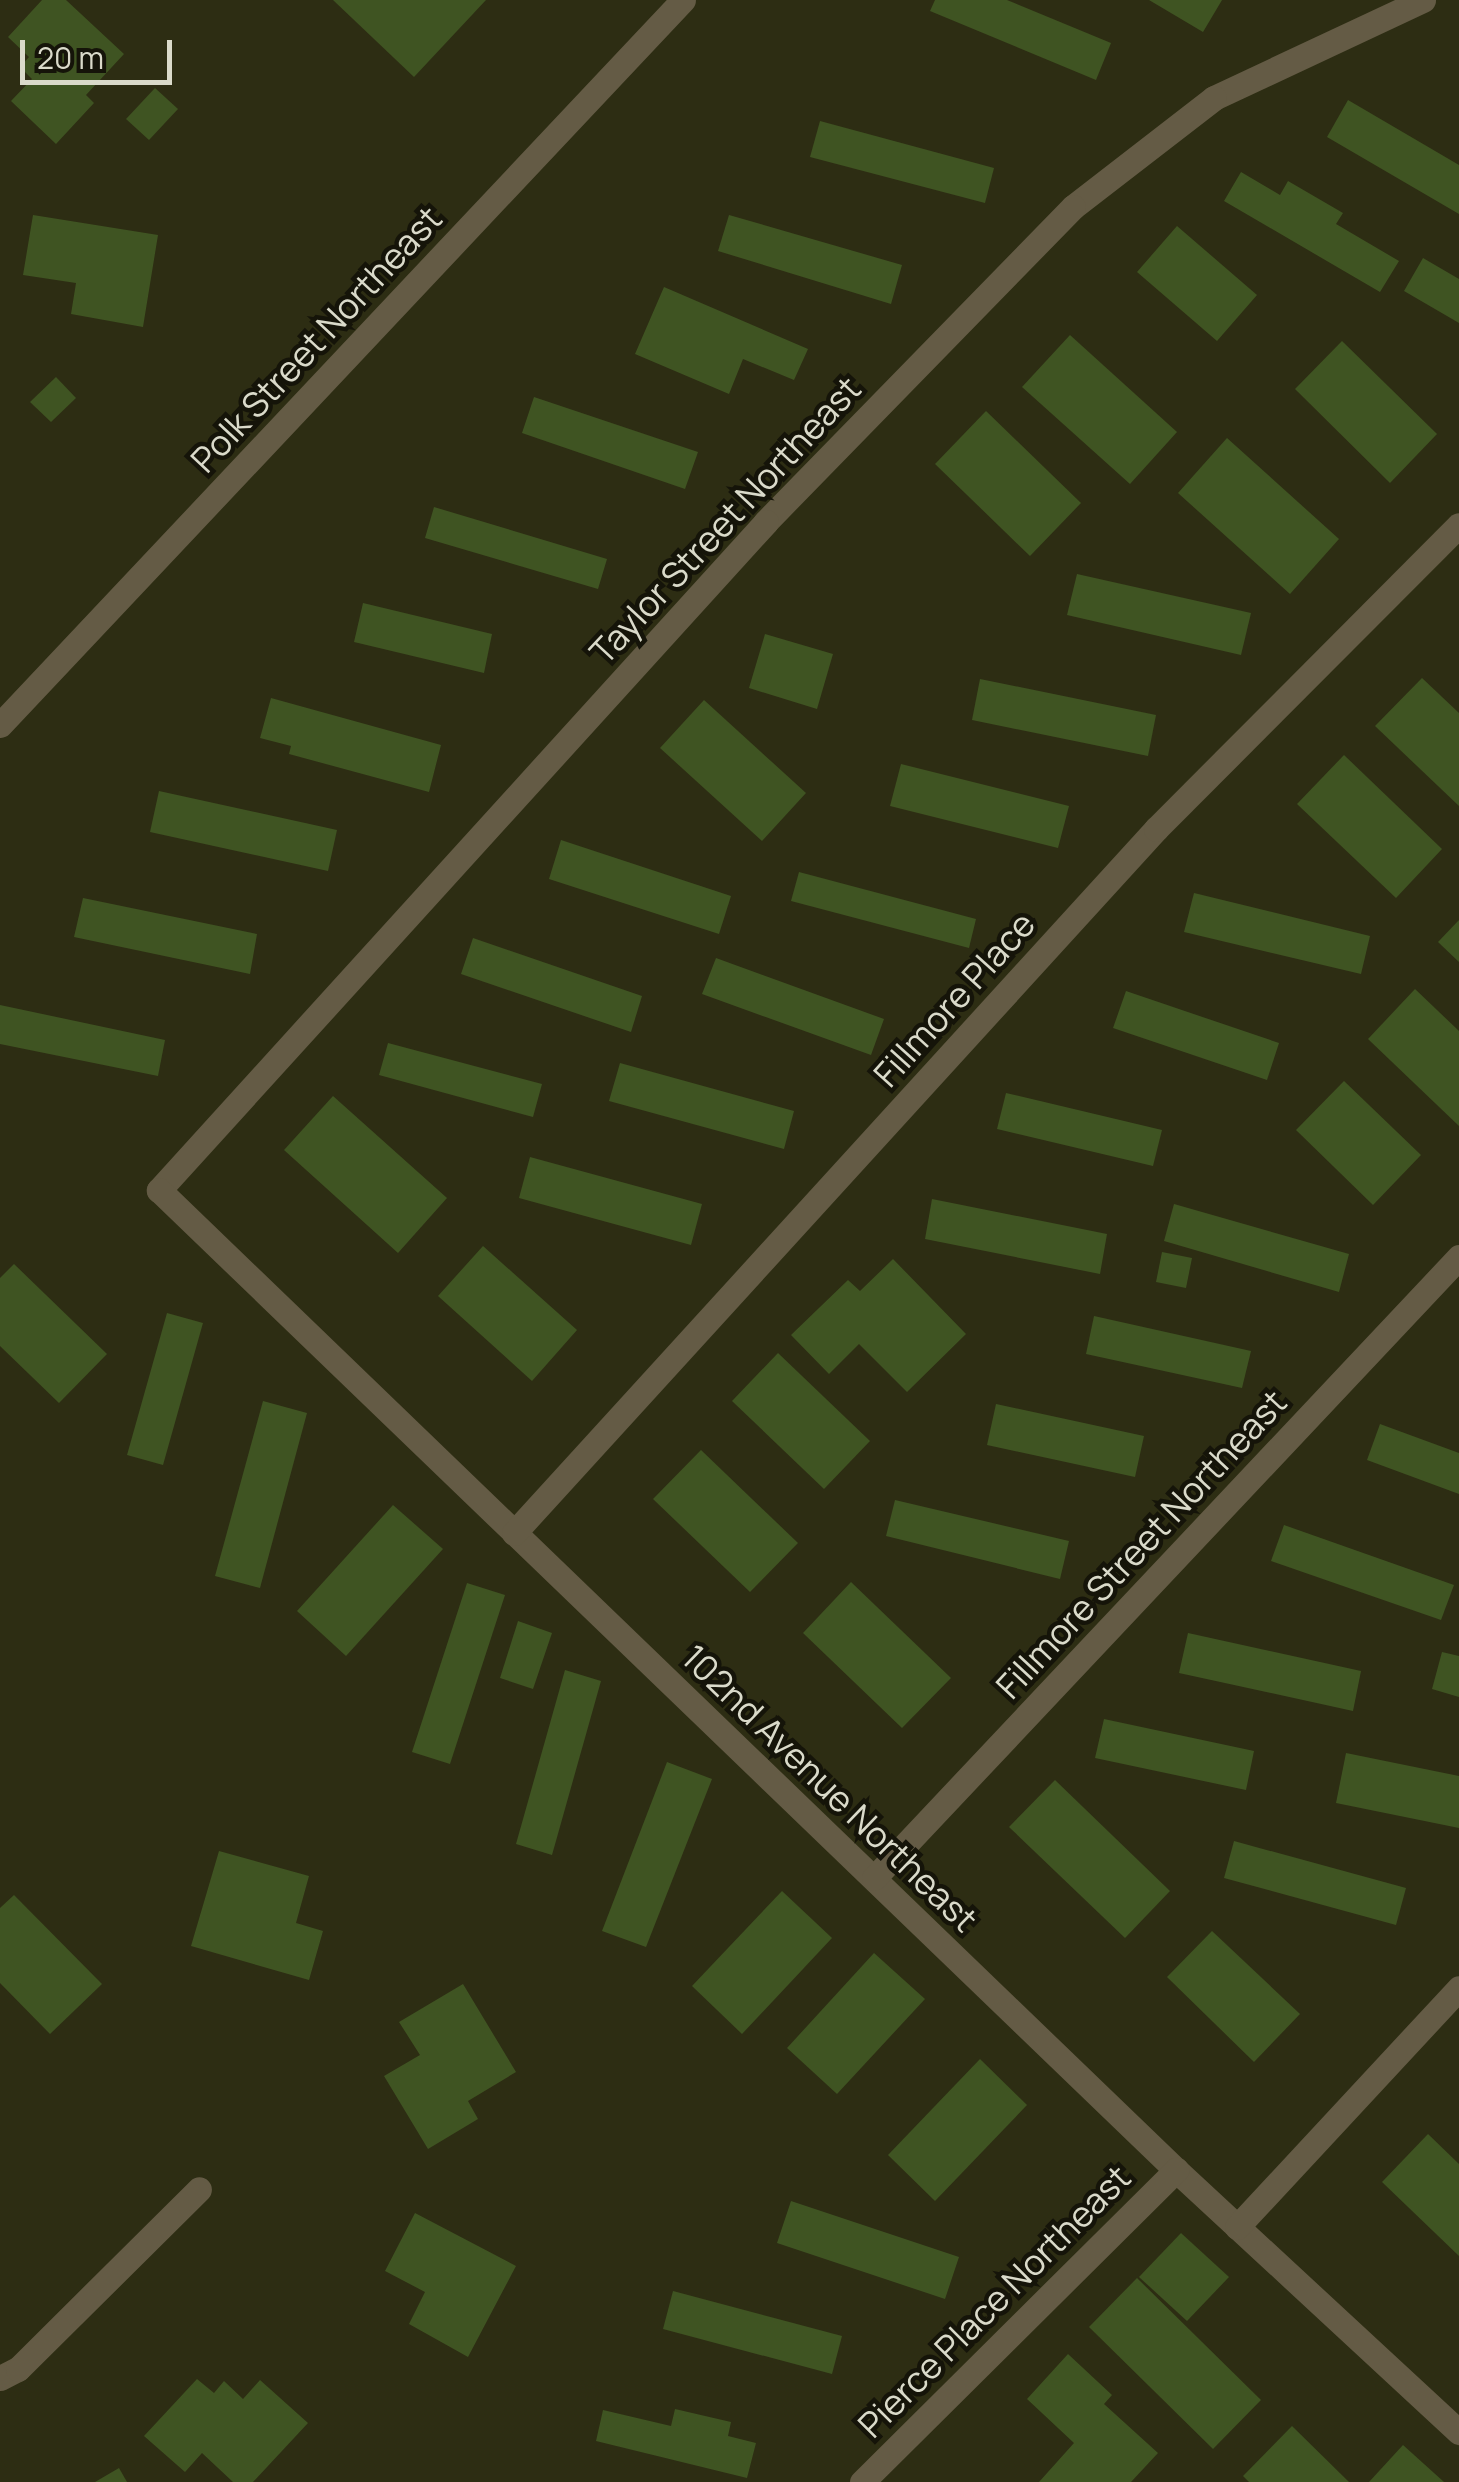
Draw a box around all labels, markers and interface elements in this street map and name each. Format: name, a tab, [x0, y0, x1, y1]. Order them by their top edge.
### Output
scale bar	[25, 20, 178, 82]
text: 20 m	[37, 37, 104, 78]
street label: Polk Street Northeast	[182, 197, 450, 481]
street label: Taylor Street Northeast	[581, 368, 869, 672]
street label: Fillmore Place	[865, 903, 1043, 1095]
street label: Fillmore Street Northeast	[987, 1381, 1295, 1707]
street label: 102nd Avenue Northeast	[674, 1636, 986, 1940]
street label: Pierce Place Northeast	[849, 2156, 1139, 2446]

